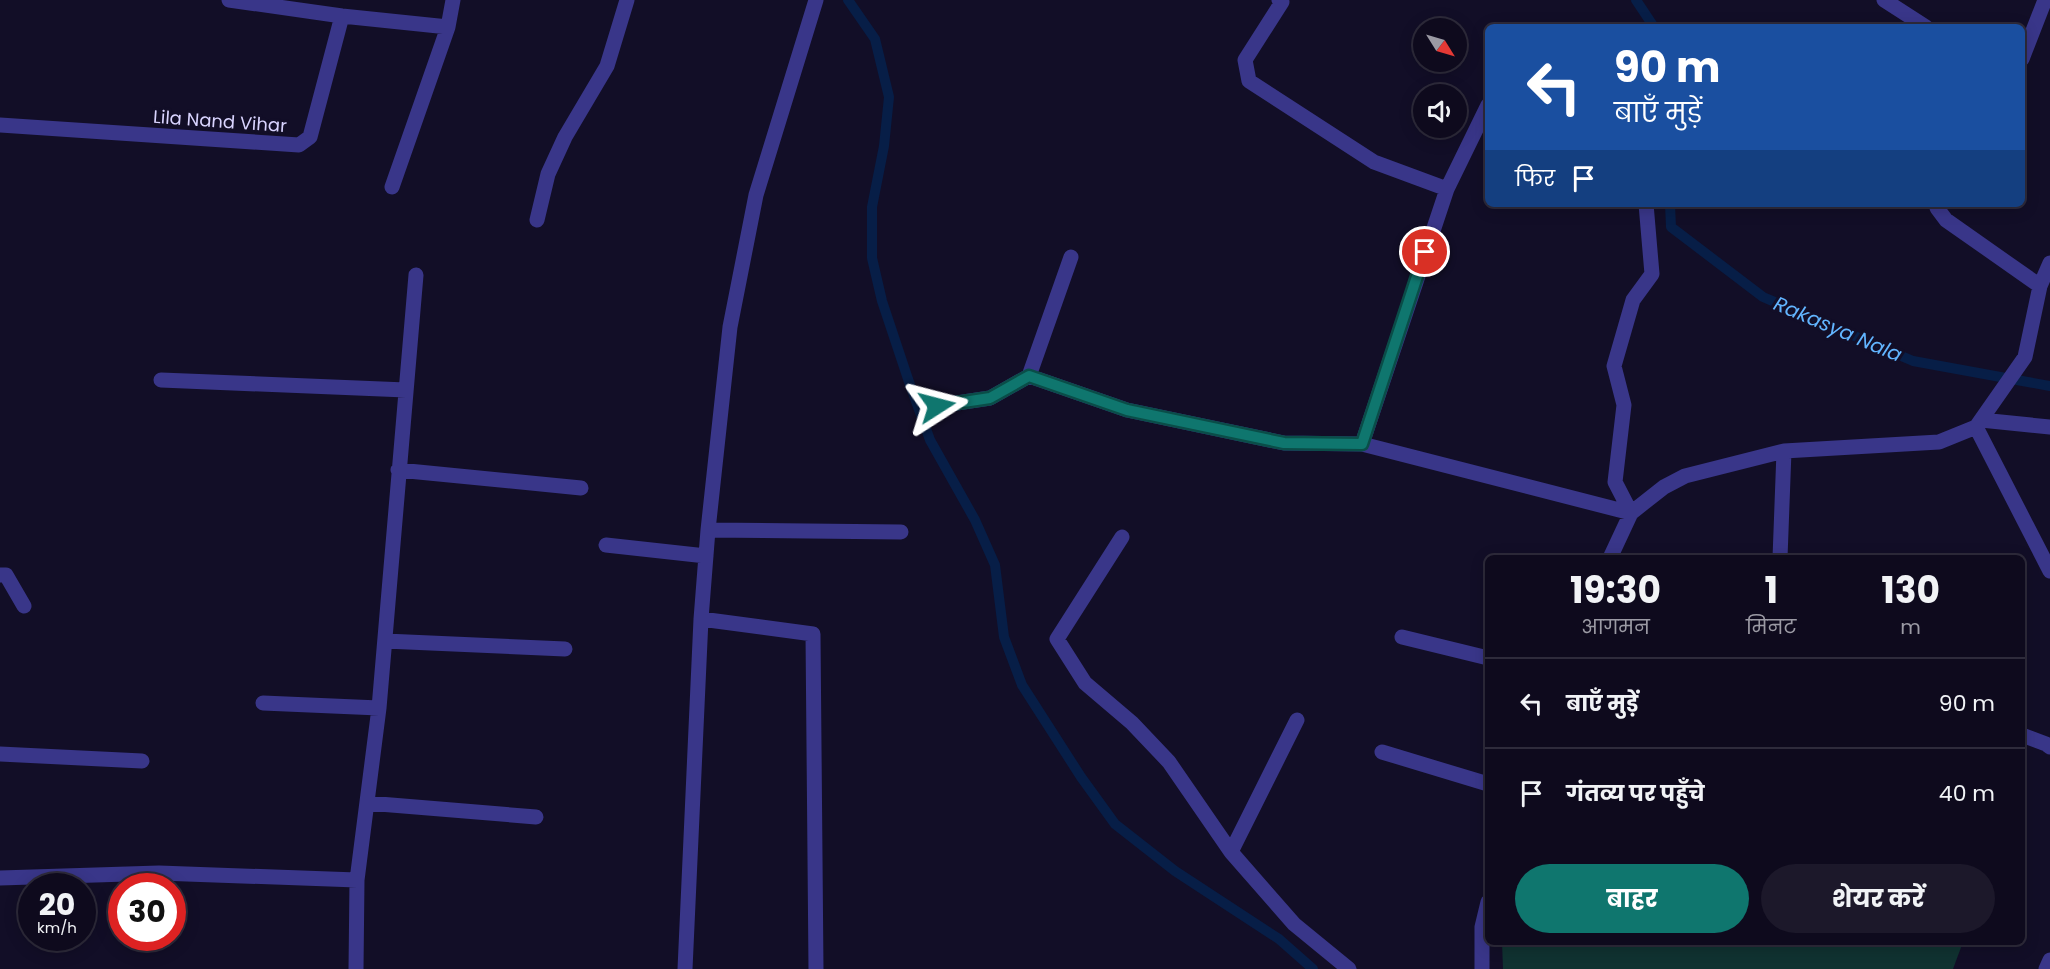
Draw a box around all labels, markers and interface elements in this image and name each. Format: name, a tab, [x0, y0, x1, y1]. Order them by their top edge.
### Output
north arrow	[1413, 18, 1467, 72]
map controls	[1413, 18, 1467, 138]
text: 90 m	[1614, 38, 1721, 97]
icon: left	[1515, 48, 1593, 126]
button: sound	[1413, 84, 1467, 138]
text: बाएँ मुड़ें	[1614, 94, 1702, 131]
street label: Lila Nand Vihar	[152, 104, 288, 138]
icon: arrive	[1567, 162, 1600, 195]
text: फिर	[1515, 163, 1555, 194]
pin	[1399, 226, 1450, 277]
icon: arrive	[1408, 235, 1441, 268]
water label: Rakasya Nala	[1770, 289, 1906, 369]
position arrow	[905, 374, 969, 438]
text: 19:30	[1570, 565, 1661, 616]
text: 1	[1764, 565, 1778, 616]
text: 130	[1881, 565, 1940, 616]
text: आगमन	[1581, 613, 1650, 641]
text: मिनट	[1746, 613, 1796, 641]
text: m	[1900, 613, 1921, 641]
icon: left	[1515, 687, 1548, 720]
text: बाएँ मुड़ें	[1566, 688, 1638, 719]
text: 90 m	[1939, 688, 1995, 719]
icon: arrive	[1515, 777, 1548, 810]
text: गंतव्य पर पहुँचे	[1566, 778, 1705, 809]
text: 40 m	[1939, 778, 1995, 809]
button: बाहर	[1515, 864, 1749, 933]
button: शेयर करें	[1761, 864, 1995, 933]
speed limit sign: 30	[108, 873, 186, 951]
text: 20	[39, 883, 75, 926]
text: km/h	[37, 917, 77, 938]

